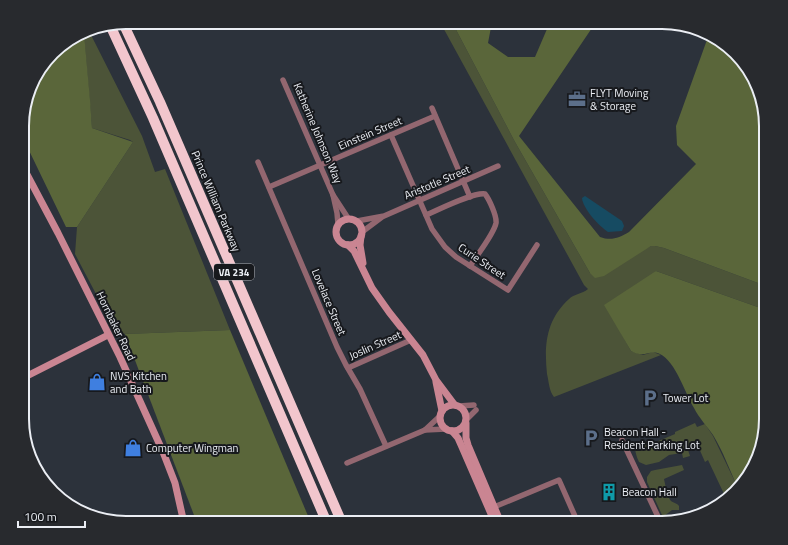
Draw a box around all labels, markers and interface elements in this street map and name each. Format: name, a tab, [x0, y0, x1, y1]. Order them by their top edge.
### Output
street label: Katherine Johnson Way	[290, 80, 347, 186]
place label: FLYT Moving & Storage	[590, 85, 649, 114]
office icon: FLYT Moving & Storage	[567, 89, 587, 109]
street label: Einstein Street	[336, 112, 405, 154]
street label: Prince William Parkway	[187, 148, 245, 255]
street label: Aristotle Street	[402, 161, 473, 203]
street label: Curie Street	[455, 239, 509, 283]
road number: VA 234	[214, 264, 254, 280]
street label: Lovelace Street	[308, 266, 350, 338]
street label: Hornbaker Road	[92, 289, 140, 363]
street label: Joslin Street	[346, 326, 404, 364]
place label: NVS Kitchen and Bath	[110, 368, 167, 397]
shop icon: NVS Kitchen and Bath	[87, 372, 107, 392]
parking icon: Tower Lot	[640, 388, 660, 408]
place label: Tower Lot	[663, 390, 709, 406]
place label: Beacon Hall - Resident Parking Lot	[604, 424, 700, 453]
parking icon: Beacon Hall - Resident Parking Lot	[581, 428, 601, 448]
shop icon: Computer Wingman	[123, 438, 143, 458]
place label: Computer Wingman	[146, 440, 239, 456]
building icon: Beacon Hall	[599, 482, 619, 502]
place label: Beacon Hall	[622, 484, 677, 500]
scale bar	[18, 503, 85, 529]
text: 100 m	[24, 507, 57, 526]

